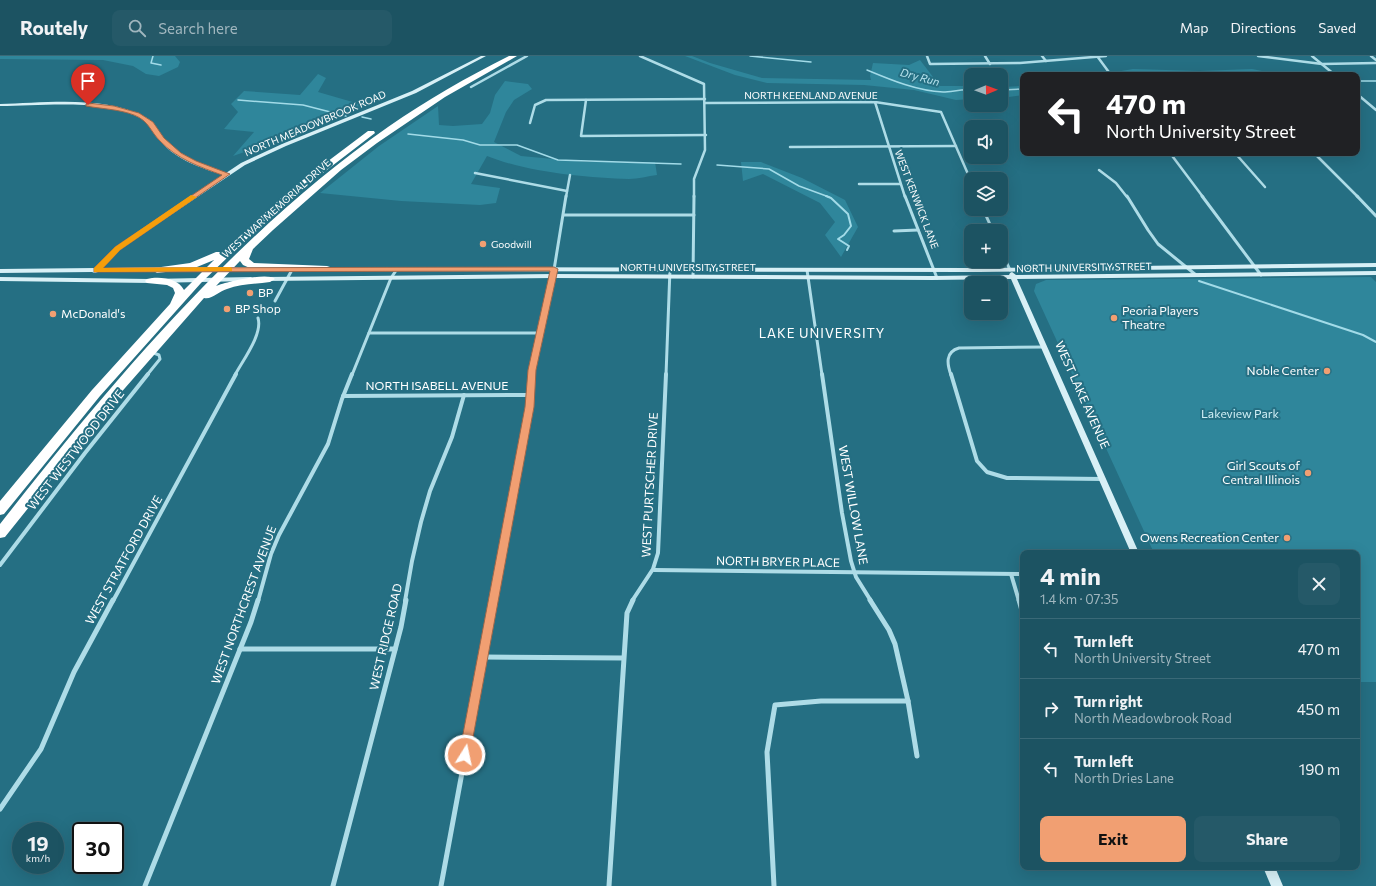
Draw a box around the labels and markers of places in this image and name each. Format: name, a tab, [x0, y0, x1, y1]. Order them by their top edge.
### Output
pin	[71, 64, 105, 105]
place label: Goodwill	[491, 238, 532, 250]
marker: Goodwill	[478, 239, 488, 249]
place label: BP	[258, 285, 274, 299]
marker: BP	[245, 288, 255, 298]
place label: BP Shop	[235, 301, 281, 315]
place label: Peoria Players Theatre	[1122, 303, 1198, 331]
marker: BP Shop	[222, 304, 232, 314]
place label: McDonald's	[61, 306, 125, 320]
marker: McDonald's	[48, 309, 58, 319]
marker: Peoria Players Theatre	[1109, 313, 1119, 323]
place label: Noble Center	[1247, 363, 1319, 377]
marker: Noble Center	[1322, 366, 1332, 376]
place label: Girl Scouts of Central Illinois	[1222, 458, 1300, 486]
marker: Girl Scouts of Central Illinois	[1303, 468, 1313, 478]
place label: Owens Recreation Center	[1140, 530, 1279, 544]
marker: Owens Recreation Center	[1282, 533, 1292, 543]

